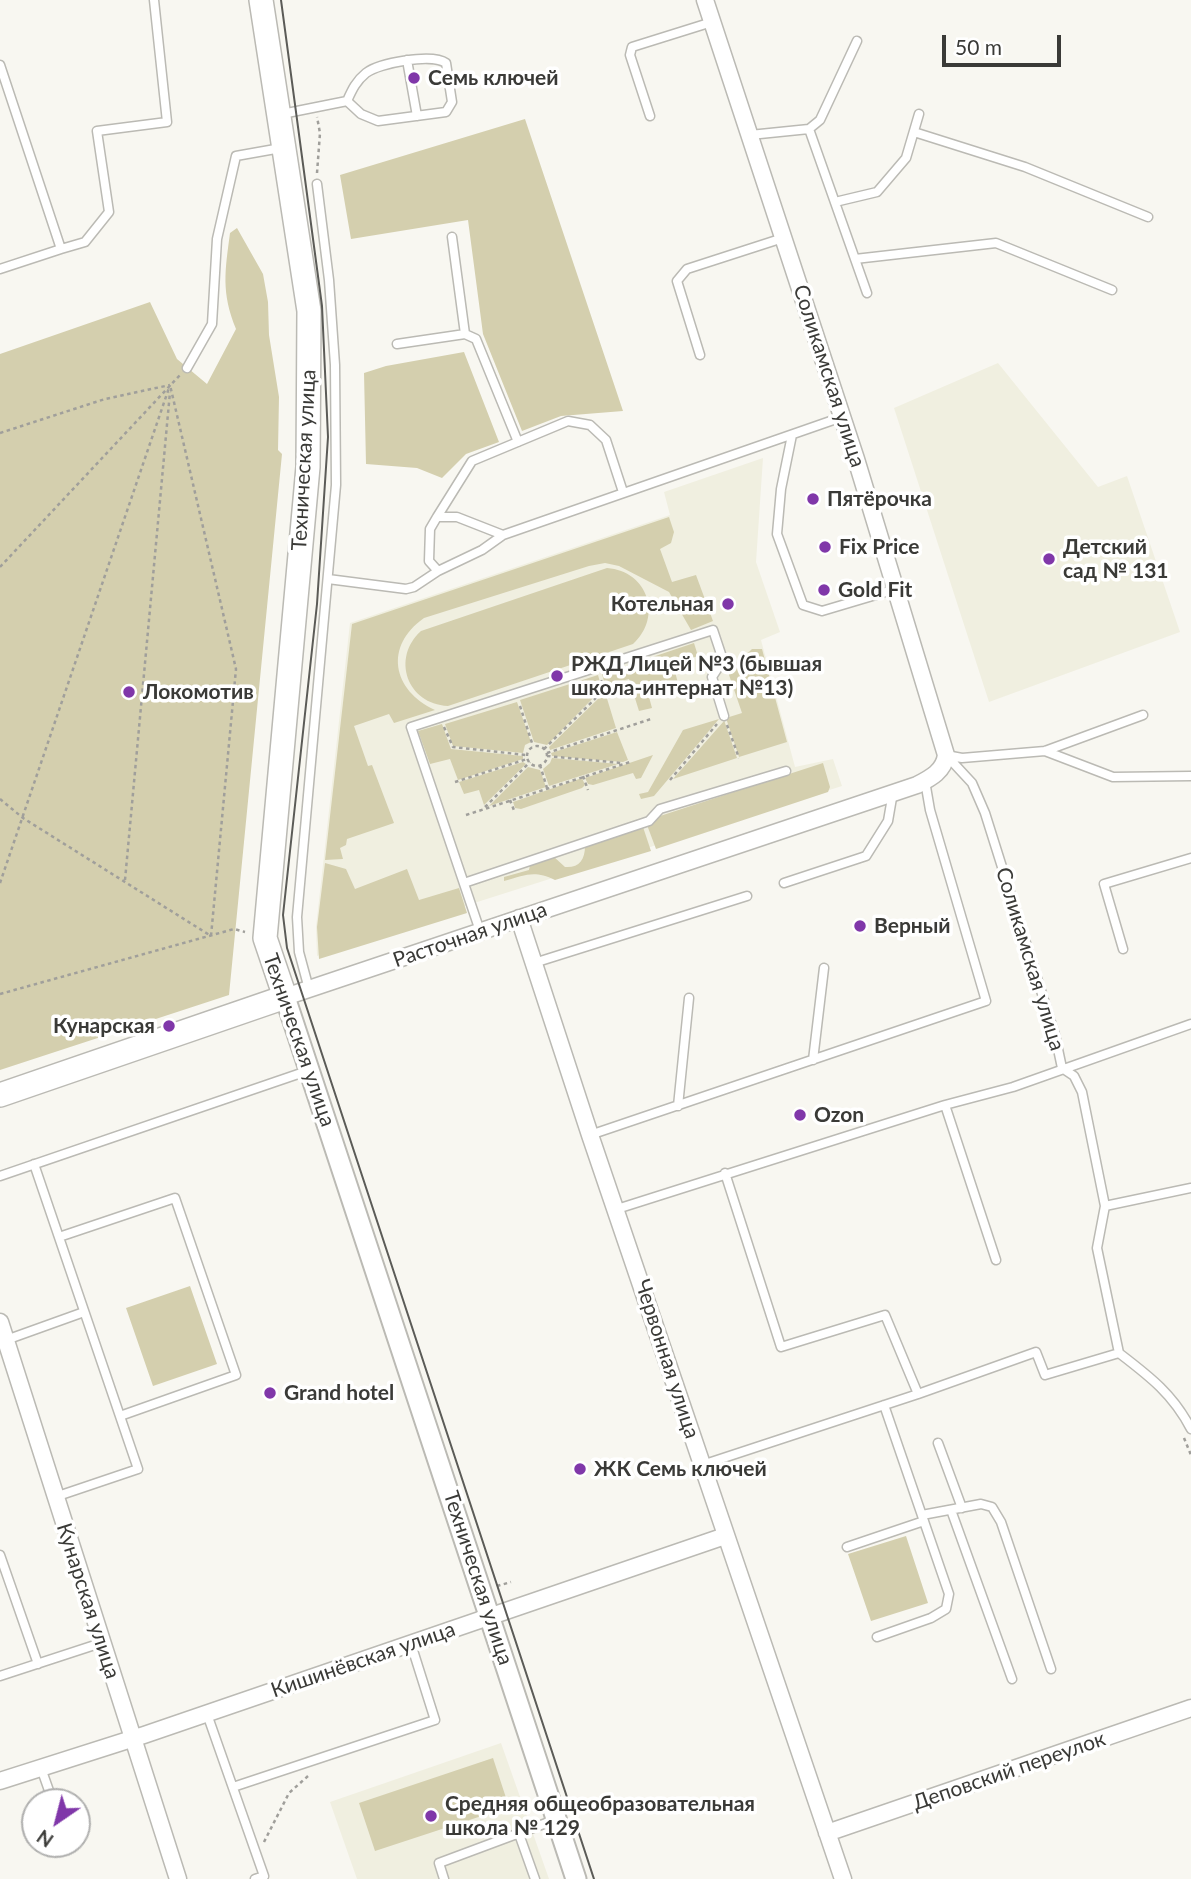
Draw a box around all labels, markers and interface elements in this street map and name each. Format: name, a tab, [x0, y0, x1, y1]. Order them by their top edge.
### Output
scale bar	[946, 21, 1065, 65]
text: 50 m	[955, 34, 1002, 59]
place label: Семь ключей	[428, 65, 559, 91]
marker: Семь ключей	[406, 70, 422, 86]
street label: Соликамская улица	[788, 282, 870, 470]
street label: Техническая улица	[287, 369, 321, 551]
place label: Пятёрочка	[827, 486, 932, 512]
marker: Пятёрочка	[805, 491, 821, 507]
place label: Fix Price	[839, 534, 919, 560]
place label: Детский сад № 131	[1063, 534, 1169, 584]
marker: Fix Price	[817, 539, 833, 555]
marker: Детский сад № 131	[1041, 551, 1057, 567]
place label: Gold Fit	[838, 577, 912, 603]
marker: Gold Fit	[816, 582, 832, 598]
place label: Котельная	[611, 591, 714, 617]
marker: Котельная	[720, 596, 736, 612]
place label: РЖД Лицей №3 (бывшая школа-интернат №13)	[571, 651, 822, 701]
marker: РЖД Лицей №3 (бывшая школа-интернат №13)	[549, 668, 565, 684]
place label: Локомотив	[143, 679, 254, 705]
marker: Локомотив	[121, 684, 137, 700]
street label: Соликамская улица	[990, 864, 1070, 1054]
street label: Расточная улица	[390, 897, 550, 973]
place label: Верный	[874, 913, 951, 939]
marker: Верный	[852, 918, 868, 934]
street label: Техническая улица	[258, 950, 340, 1130]
place label: Кунарская	[53, 1013, 155, 1039]
marker: Кунарская	[161, 1018, 177, 1034]
place label: Ozon	[814, 1102, 864, 1128]
marker: Ozon	[792, 1107, 808, 1123]
street label: Червонная улица	[629, 1276, 705, 1442]
place label: Grand hotel	[284, 1380, 394, 1406]
marker: Grand hotel	[262, 1385, 278, 1401]
place label: ЖК Семь ключей	[594, 1456, 767, 1482]
marker: ЖК Семь ключей	[572, 1461, 588, 1477]
street label: Техническая улица	[438, 1488, 518, 1668]
street label: Кунарская улица	[51, 1520, 125, 1682]
street label: Кишинёвская улица	[268, 1617, 458, 1703]
street label: Деповский переулок	[909, 1726, 1109, 1816]
north arrow	[21, 1788, 91, 1858]
place label: Средняя общеобразовательная школа № 129	[445, 1791, 755, 1841]
marker: Средняя общеобразовательная школа № 129	[423, 1808, 439, 1824]
text: N	[32, 1825, 57, 1853]

